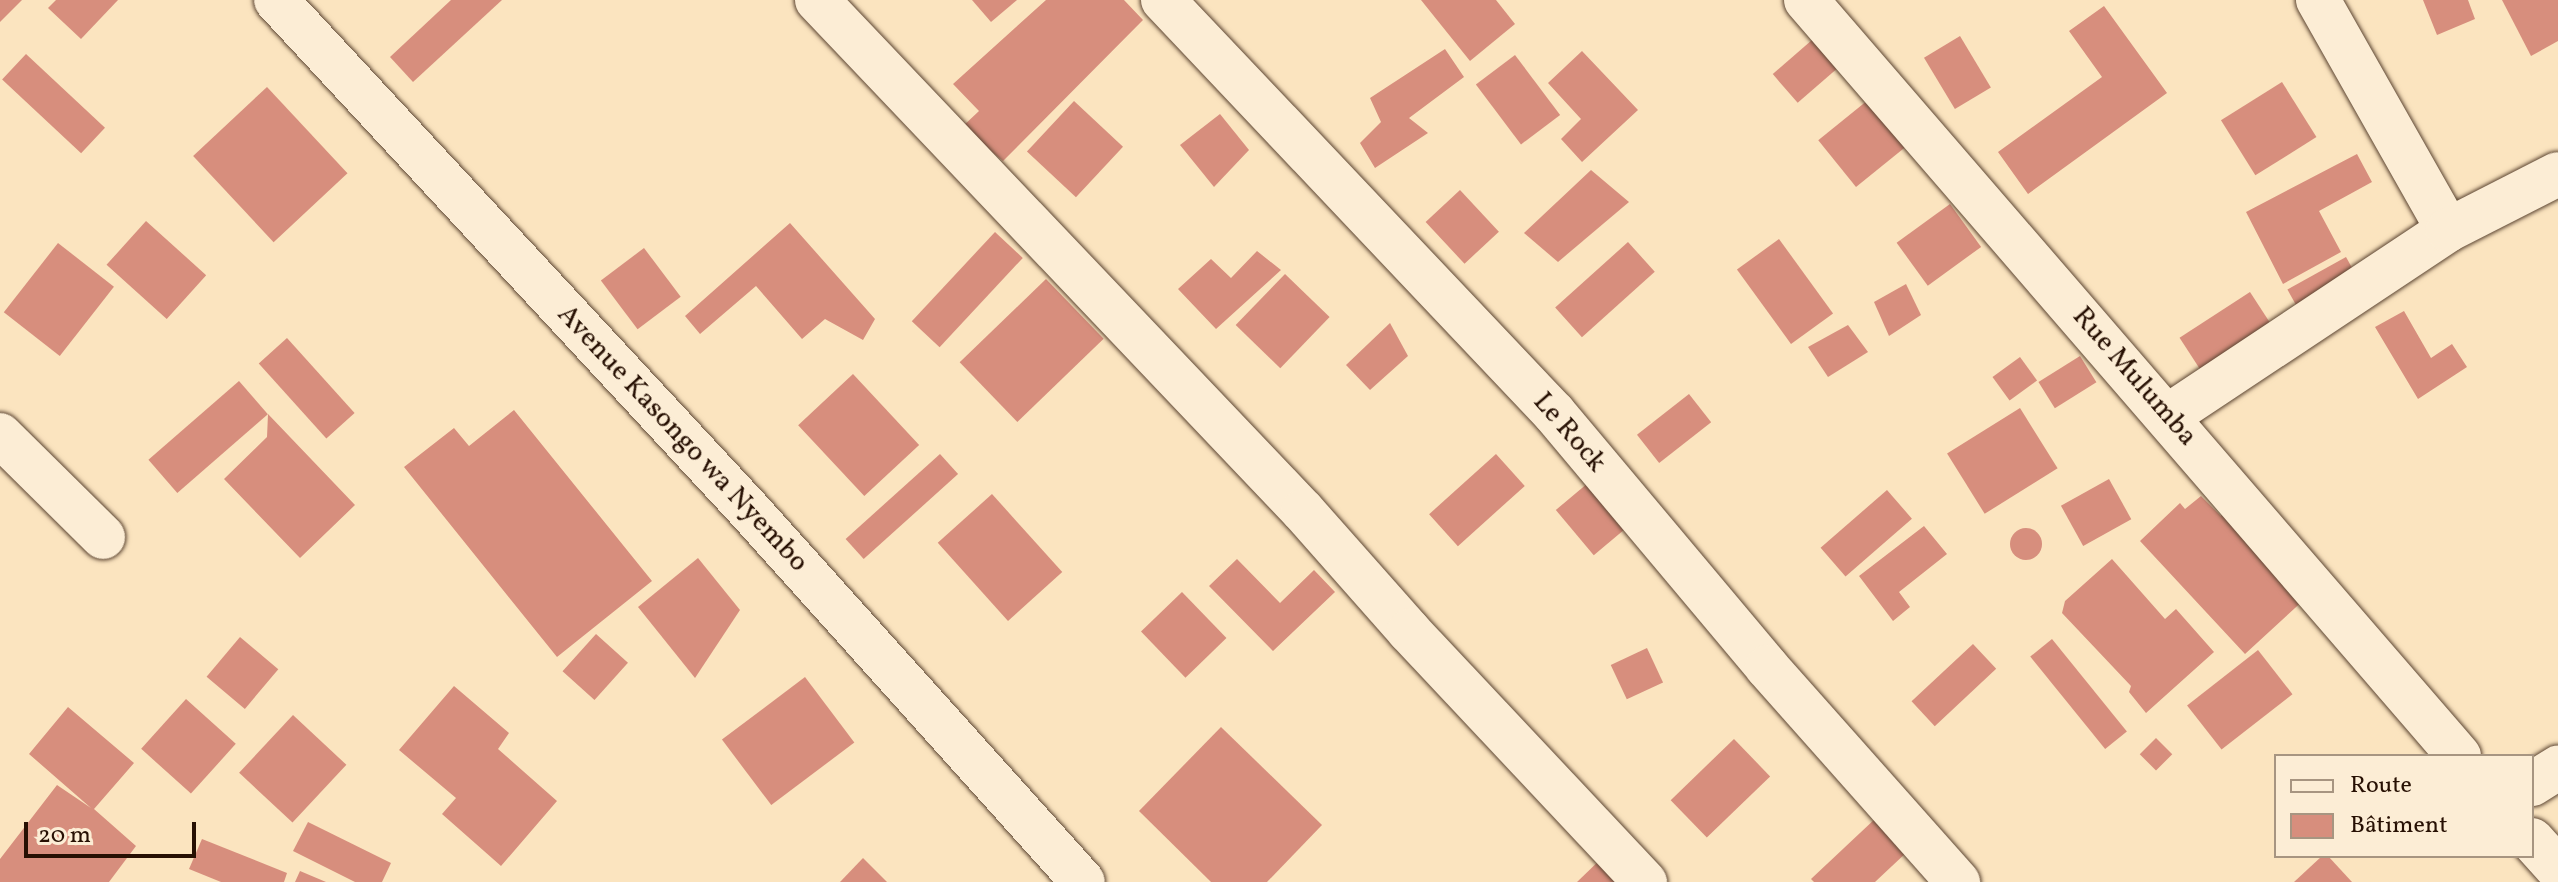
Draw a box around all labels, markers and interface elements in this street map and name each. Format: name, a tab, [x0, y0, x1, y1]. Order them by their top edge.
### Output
street label: Avenue Kasongo wa Nyembo	[549, 298, 815, 580]
street label: Rue Mulumba	[2064, 301, 2204, 453]
street label: Le Rock	[1525, 386, 1613, 480]
legend	[2274, 754, 2534, 858]
text: Route	[2350, 769, 2412, 803]
scale bar	[28, 806, 200, 856]
text: Bâtiment	[2350, 809, 2448, 843]
text: 20 m	[38, 819, 91, 853]

